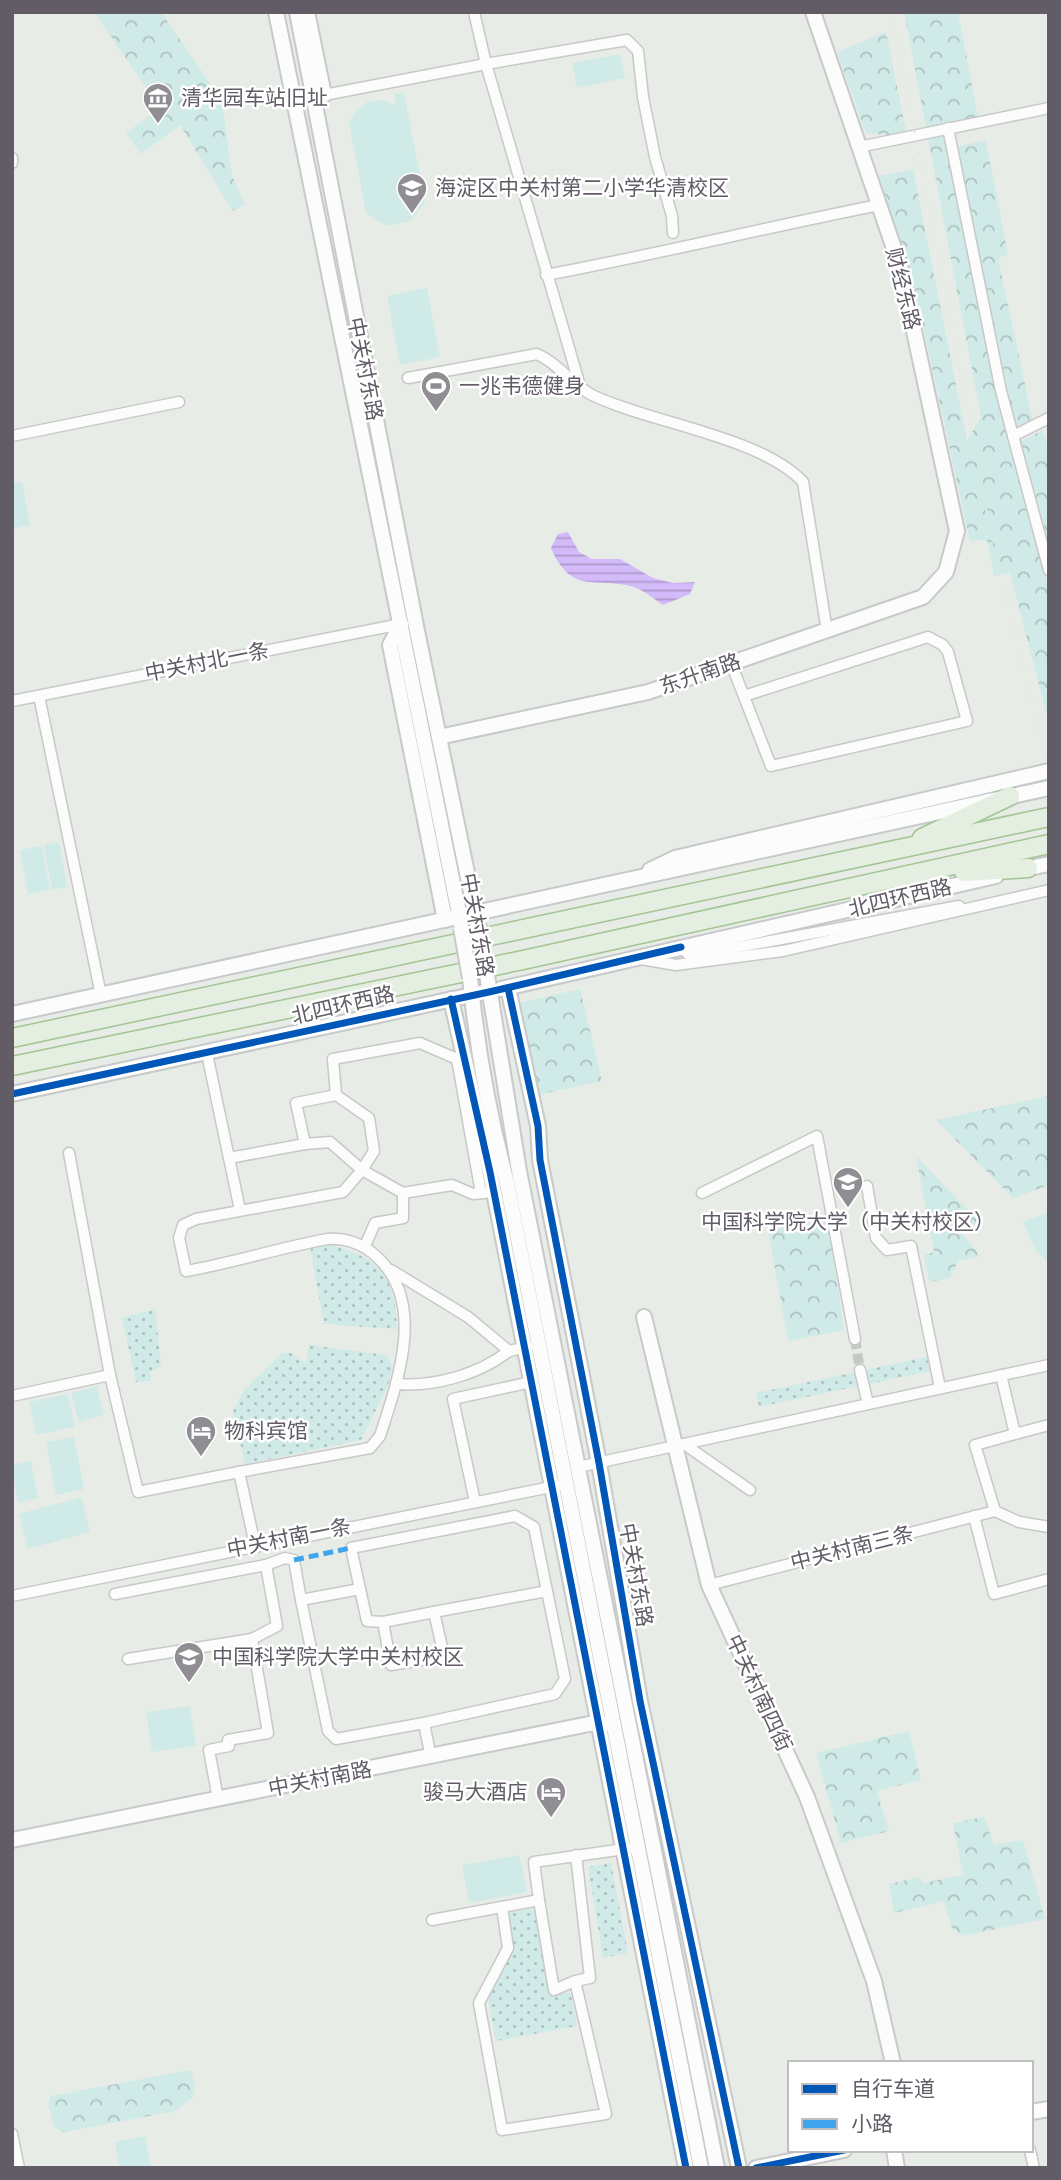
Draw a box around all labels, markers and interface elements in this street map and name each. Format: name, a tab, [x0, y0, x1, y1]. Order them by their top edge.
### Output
museum icon: 清华园车站旧址	[141, 81, 175, 125]
place label: 清华园车站旧址	[181, 84, 328, 111]
school or university icon: 海淀区中关村第二小学华清校区	[395, 171, 429, 215]
place label: 海淀区中关村第二小学华清校区	[435, 174, 729, 201]
street label: 财经东路	[880, 245, 927, 333]
street label: 中关村东路	[342, 315, 389, 423]
sports icon: 一兆韦德健身	[419, 369, 453, 413]
place label: 一兆韦德健身	[459, 372, 585, 399]
street label: 中关村北一条	[142, 636, 271, 687]
street label: 东升南路	[656, 647, 744, 700]
street label: 中关村东路	[455, 871, 500, 979]
street label: 北四环西路	[846, 873, 954, 922]
street label: 北四环西路	[289, 980, 397, 1029]
school or university icon: 中国科学院大学（中关村校区）	[831, 1165, 865, 1209]
place label: 中国科学院大学（中关村校区）	[701, 1208, 995, 1235]
hotel icon: 物科宾馆	[184, 1414, 218, 1458]
place label: 物科宾馆	[224, 1417, 308, 1444]
street label: 中关村南一条	[224, 1512, 353, 1563]
street label: 中关村南三条	[787, 1519, 916, 1576]
street label: 中关村东路	[614, 1521, 659, 1629]
street label: 中关村南四街	[721, 1630, 798, 1756]
school or university icon: 中国科学院大学中关村校区	[172, 1640, 206, 1684]
place label: 中国科学院大学中关村校区	[212, 1643, 464, 1670]
street label: 中关村南路	[266, 1755, 374, 1802]
hotel icon: 骏马大酒店	[534, 1775, 568, 1819]
place label: 骏马大酒店	[423, 1778, 528, 1805]
legend	[788, 2061, 1033, 2152]
text: 自行车道	[851, 2075, 935, 2102]
text: 小路	[851, 2110, 893, 2137]

